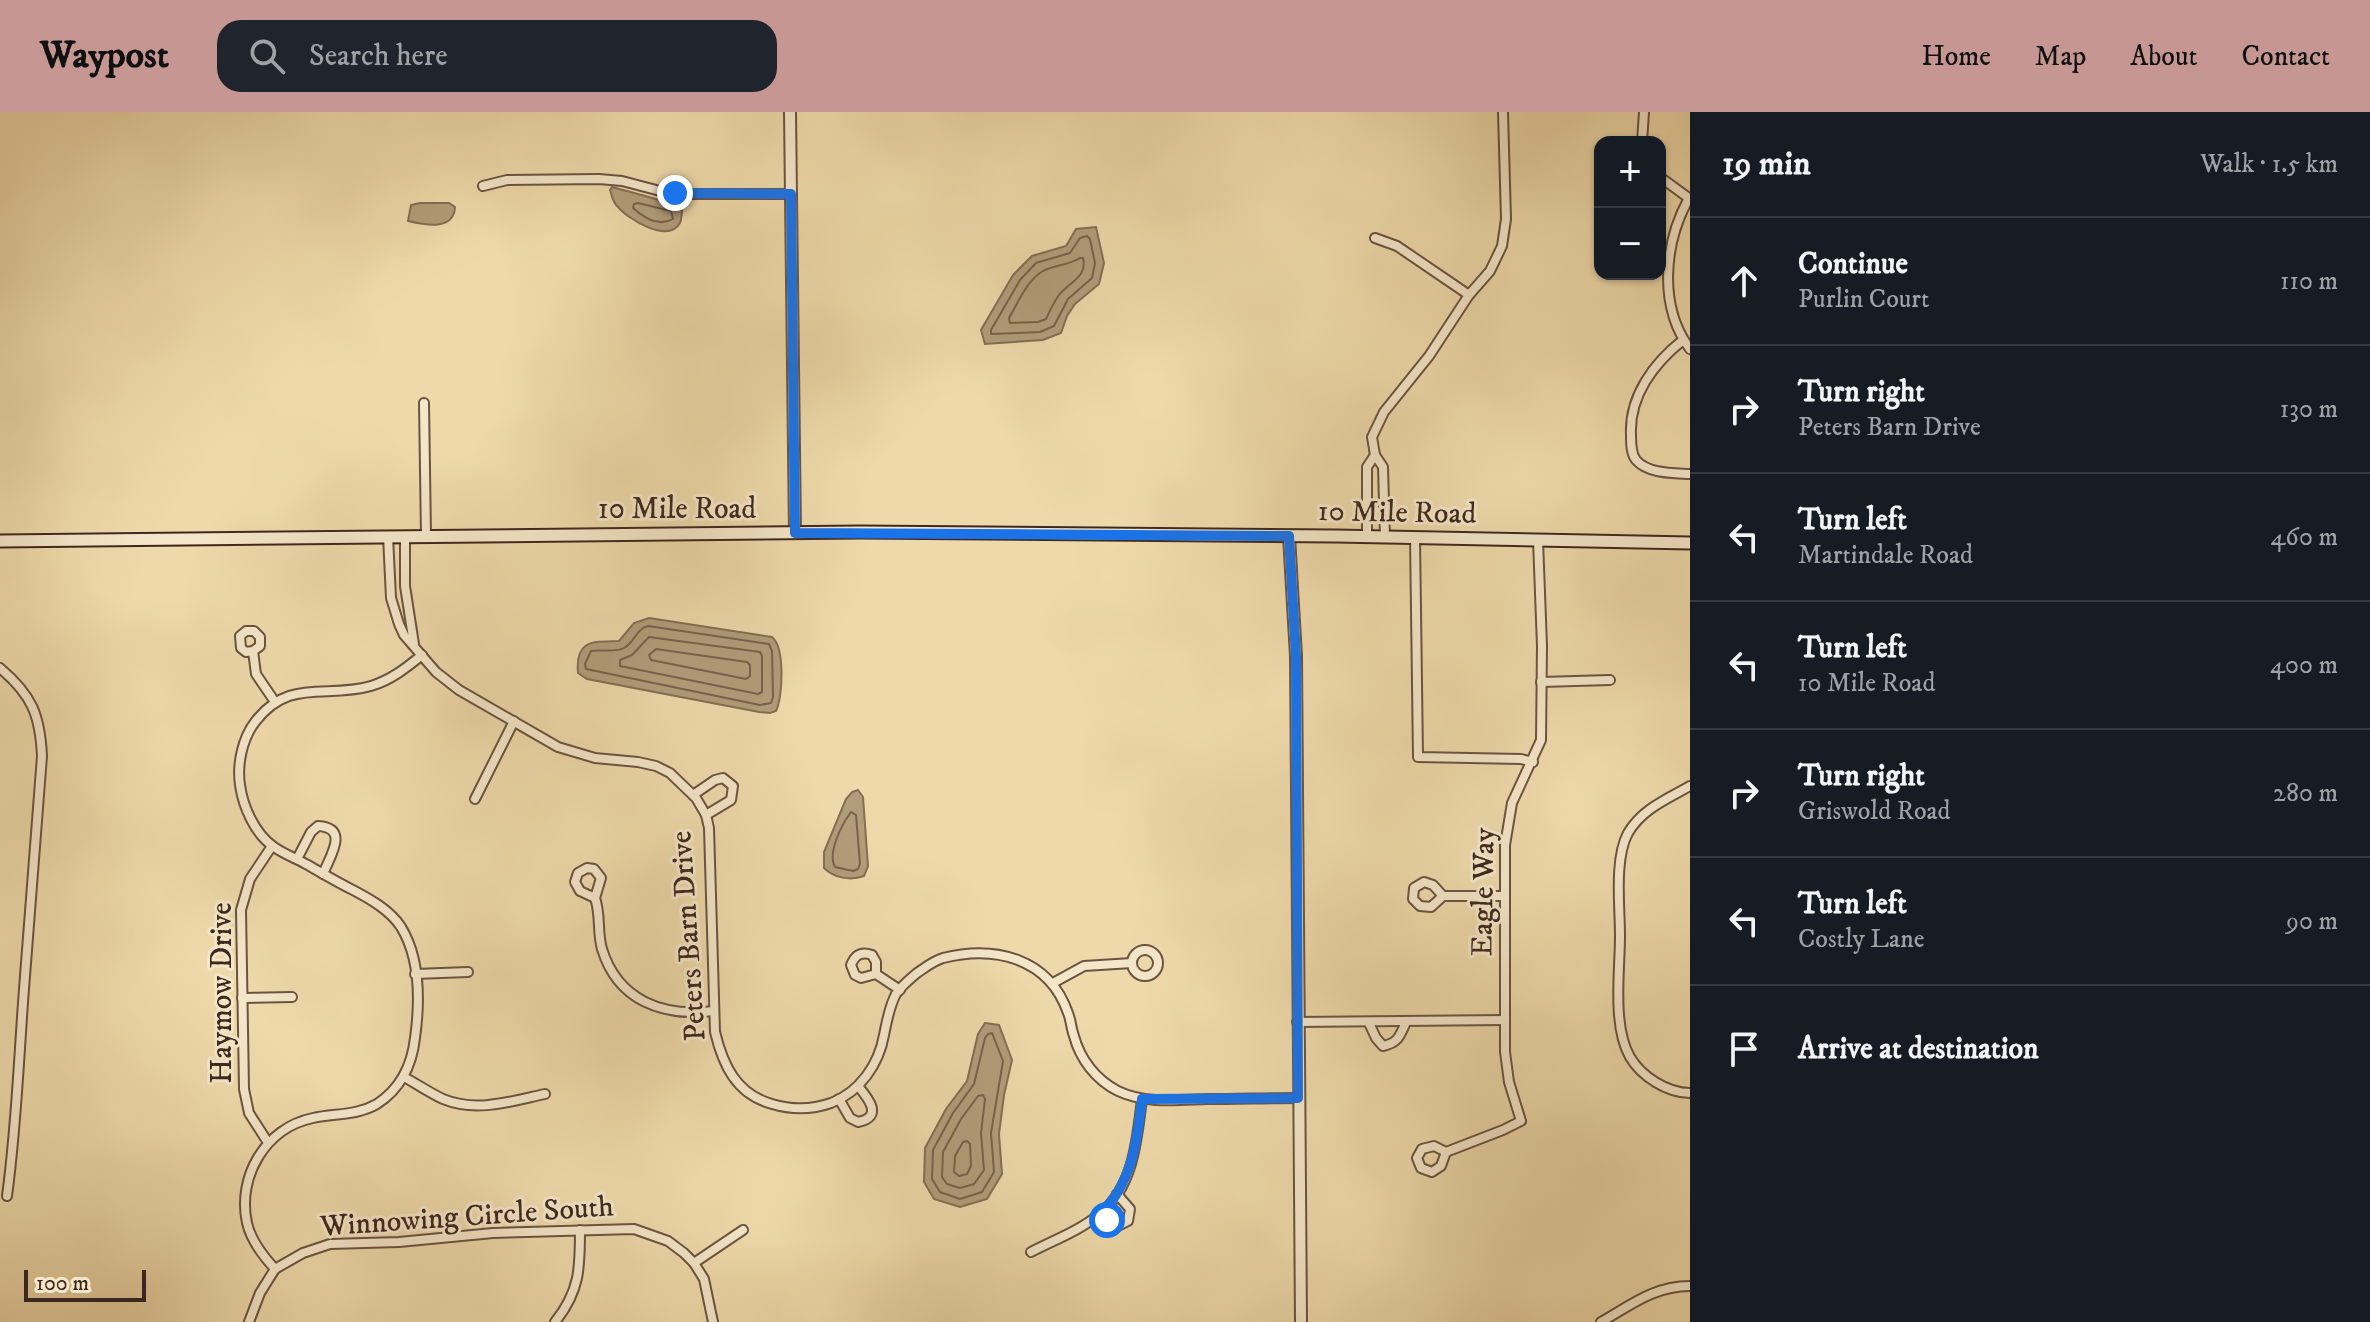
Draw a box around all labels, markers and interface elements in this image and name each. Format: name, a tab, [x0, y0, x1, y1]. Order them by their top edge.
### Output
search box	[217, 20, 777, 92]
text: Waypost	[40, 32, 169, 80]
icon: search	[245, 34, 289, 78]
text: Search here	[309, 38, 448, 75]
text: Home	[1922, 39, 1991, 74]
text: Map	[2035, 39, 2086, 74]
text: About	[2130, 39, 2197, 74]
text: Contact	[2241, 39, 2330, 74]
map controls	[1594, 136, 1666, 280]
button: +	[1594, 136, 1666, 208]
text: 19 min	[1722, 143, 1811, 185]
text: Walk · 1.5 km	[2200, 148, 2338, 181]
route end	[657, 175, 693, 211]
button: −	[1594, 208, 1666, 280]
text: Continue	[1798, 246, 1908, 283]
icon: ahead	[1722, 259, 1766, 303]
text: 110 m	[2280, 265, 2338, 298]
text: Purlin Court	[1798, 283, 1929, 316]
text: Turn right	[1798, 374, 1925, 411]
icon: right	[1722, 387, 1766, 431]
text: 130 m	[2280, 393, 2338, 426]
text: Peters Barn Drive	[1798, 411, 1981, 444]
street label: 10 Mile Road	[598, 491, 756, 528]
street label: 10 Mile Road	[1317, 493, 1477, 533]
text: Turn left	[1798, 502, 1907, 539]
icon: left	[1722, 515, 1766, 559]
text: 460 m	[2270, 521, 2338, 554]
text: Martindale Road	[1798, 539, 1973, 572]
text: Turn left	[1798, 630, 1907, 667]
icon: left	[1722, 643, 1766, 687]
text: 400 m	[2270, 649, 2338, 682]
text: 10 Mile Road	[1798, 667, 1935, 700]
text: Turn right	[1798, 758, 1925, 795]
icon: right	[1722, 771, 1766, 815]
text: 280 m	[2273, 777, 2338, 810]
text: Griswold Road	[1798, 795, 1951, 828]
street label: Eagle Way	[1464, 827, 1504, 957]
street label: Peters Barn Drive	[663, 830, 715, 1042]
text: Turn left	[1798, 886, 1907, 923]
icon: left	[1722, 899, 1766, 943]
street label: Haymow Drive	[204, 902, 241, 1084]
text: 90 m	[2286, 905, 2338, 938]
text: Costly Lane	[1798, 923, 1924, 956]
icon: arrive	[1722, 1027, 1766, 1071]
text: Arrive at destination	[1798, 1031, 2039, 1068]
street label: Winnowing Circle South	[318, 1188, 615, 1246]
route start	[1089, 1202, 1125, 1238]
scale bar	[24, 1266, 146, 1302]
text: 100 m	[36, 1270, 89, 1297]

